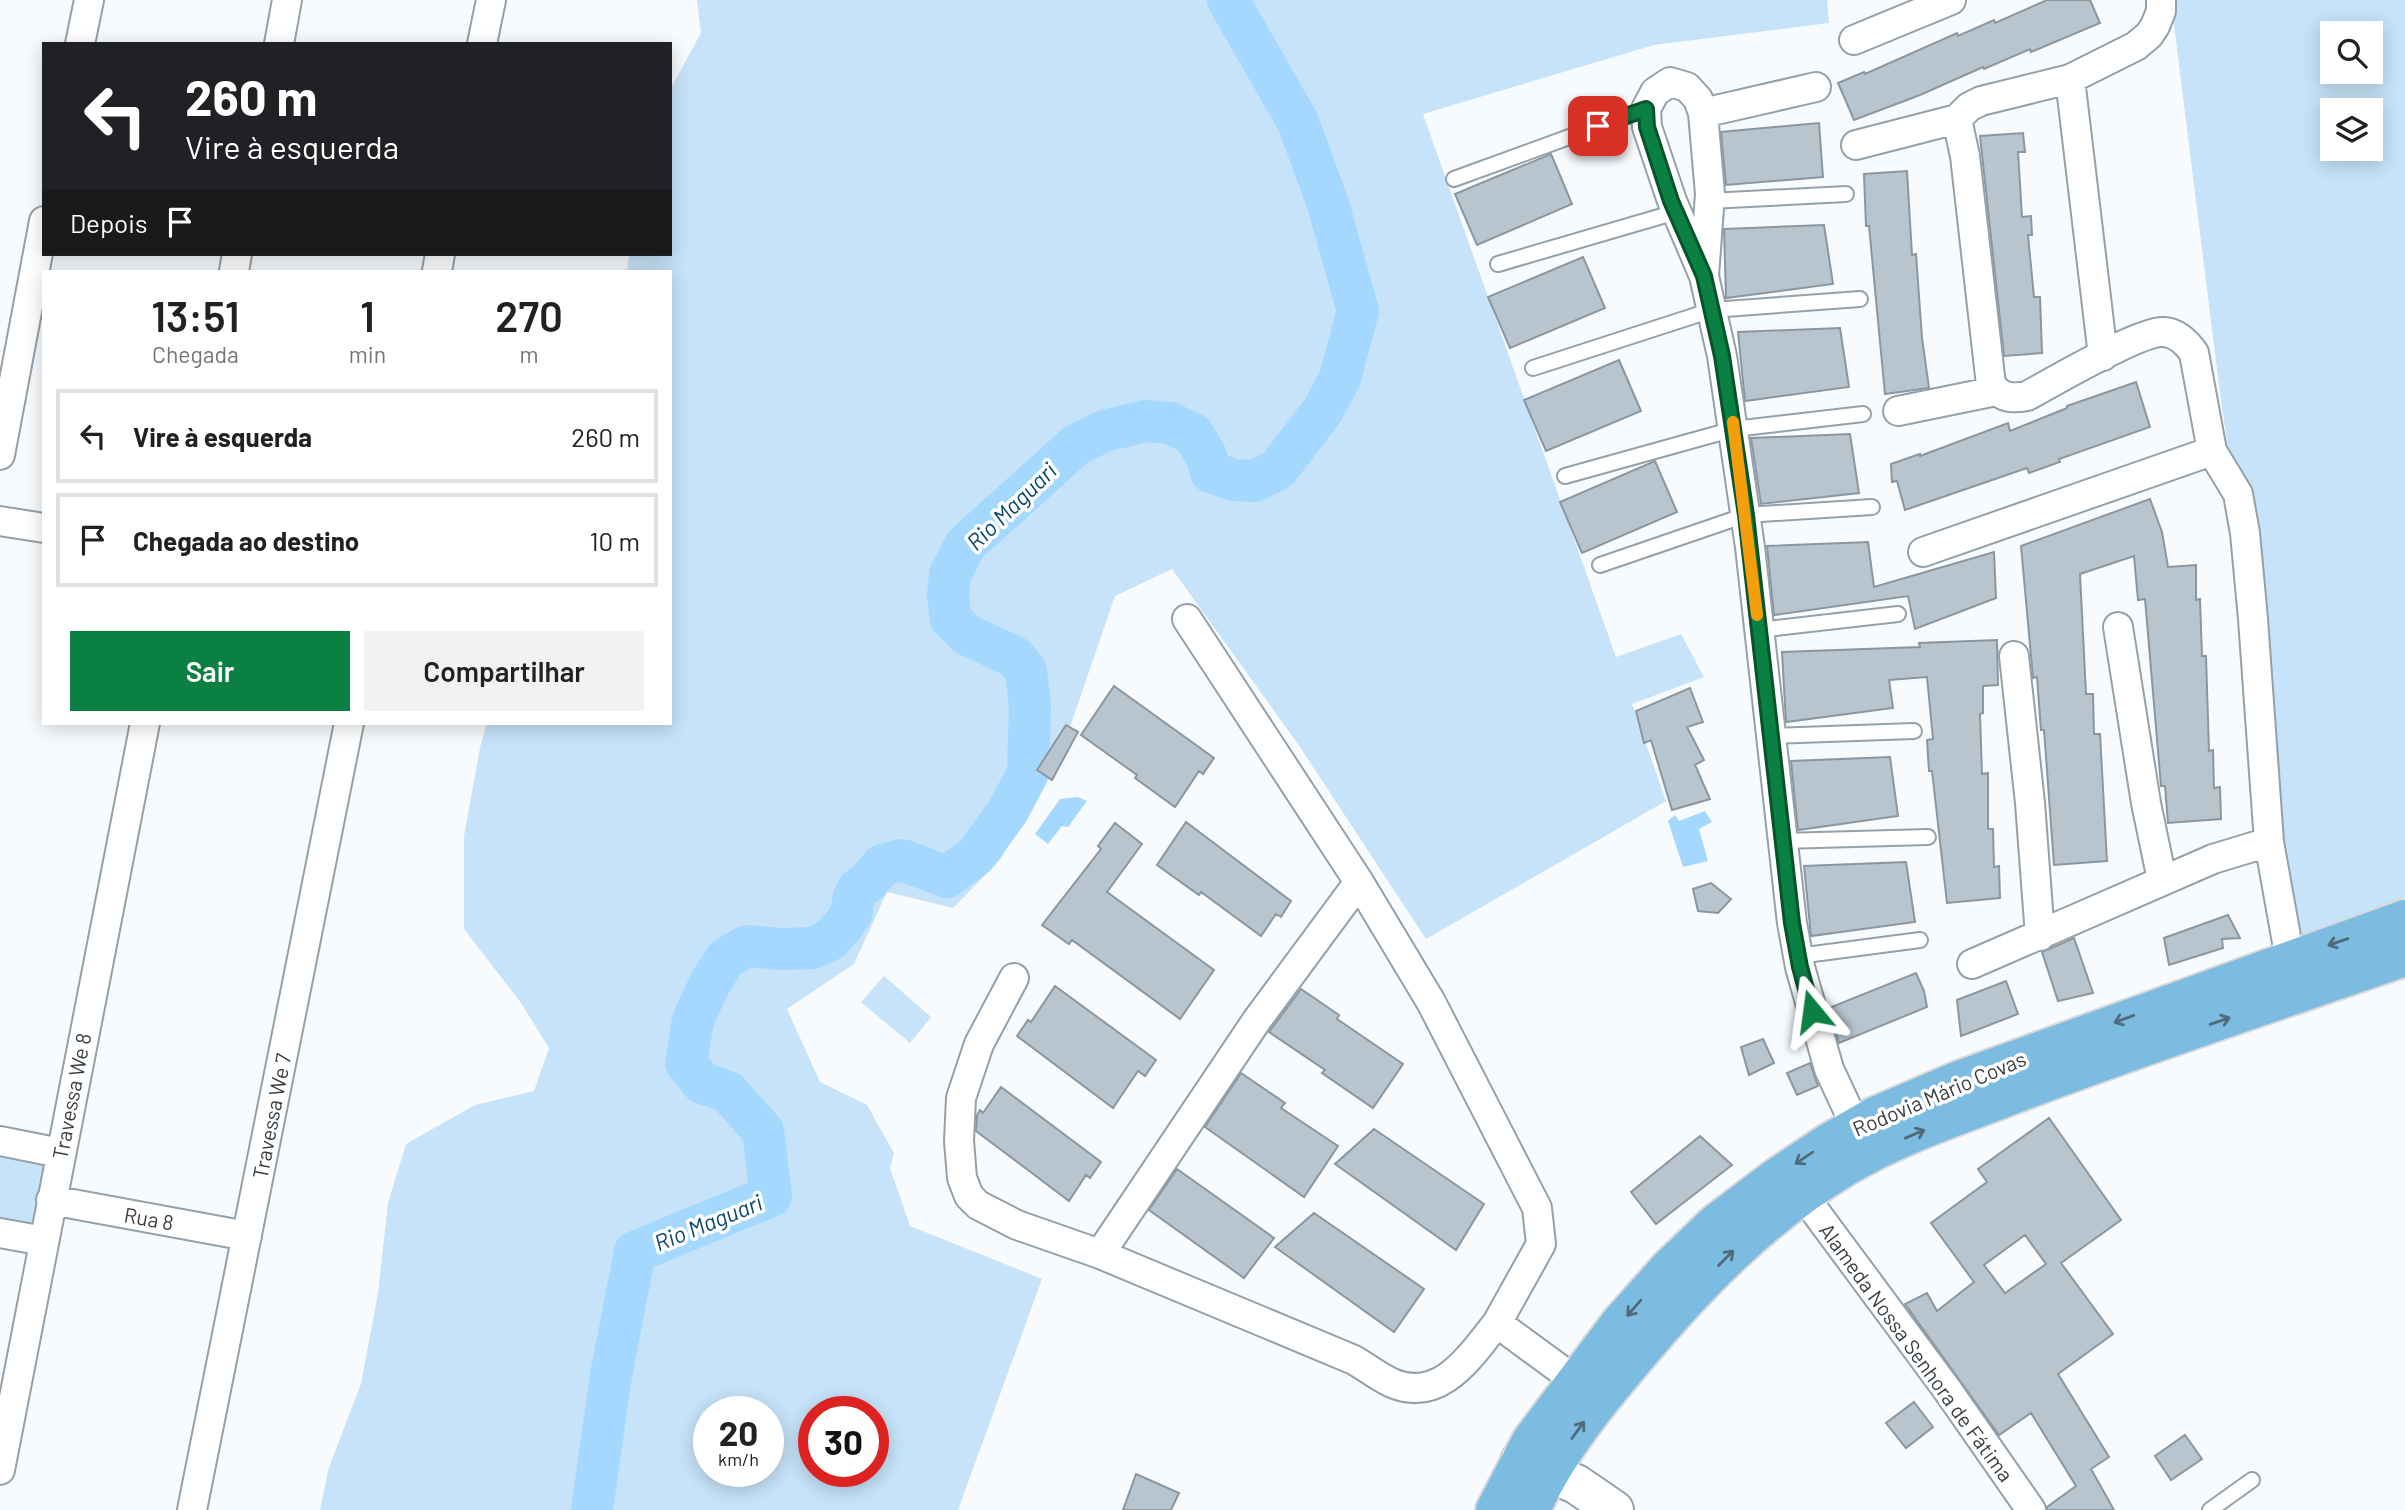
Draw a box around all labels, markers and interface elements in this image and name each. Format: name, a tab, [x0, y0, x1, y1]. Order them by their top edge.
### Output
map controls	[2320, 21, 2383, 161]
button: search	[2320, 21, 2383, 84]
text: 260 m	[185, 67, 317, 126]
icon: left	[70, 70, 161, 161]
pin	[1568, 96, 1628, 156]
button: layers	[2320, 98, 2383, 161]
icon: arrive	[1579, 107, 1617, 145]
text: Vire à esquerda	[185, 127, 399, 165]
icon: arrive	[161, 203, 199, 241]
text: Depois	[70, 207, 147, 238]
text: 13:51	[151, 290, 240, 340]
text: 1	[360, 290, 375, 340]
text: 270	[495, 290, 563, 340]
text: Chegada	[152, 340, 239, 368]
text: min	[349, 340, 386, 368]
text: m	[520, 340, 539, 368]
icon: left	[74, 417, 112, 455]
text: Vire à esquerda	[133, 421, 312, 452]
text: 260 m	[571, 421, 640, 452]
water label: Rio Maguari	[960, 456, 1062, 556]
icon: arrive	[74, 521, 112, 559]
text: Chegada ao destino	[133, 525, 359, 556]
text: 10 m	[590, 525, 640, 556]
button: Sair	[70, 631, 350, 711]
button: Compartilhar	[364, 631, 644, 711]
one-way arrow	[2327, 936, 2349, 949]
position arrow	[1775, 974, 1849, 1048]
one-way arrow	[2113, 1014, 2135, 1026]
one-way arrow	[2209, 1014, 2231, 1026]
street label: Travessa We 8	[46, 1031, 96, 1161]
street label: Rodovia Mário Covas	[1849, 1045, 2029, 1141]
street label: Travessa We 7	[247, 1051, 295, 1181]
one-way arrow	[1904, 1127, 1925, 1140]
one-way arrow	[1795, 1151, 1814, 1166]
water label: Rio Maguari	[650, 1188, 766, 1256]
street label: Rua 8	[122, 1201, 176, 1235]
street label: Alameda Nossa Senhora de Fátima	[1815, 1218, 2019, 1486]
one-way arrow	[1717, 1250, 1734, 1267]
one-way arrow	[1625, 1299, 1642, 1316]
speed limit sign: 30	[798, 1396, 889, 1487]
text: 20	[719, 1411, 758, 1453]
one-way arrow	[1571, 1421, 1585, 1440]
text: km/h	[718, 1448, 759, 1470]

